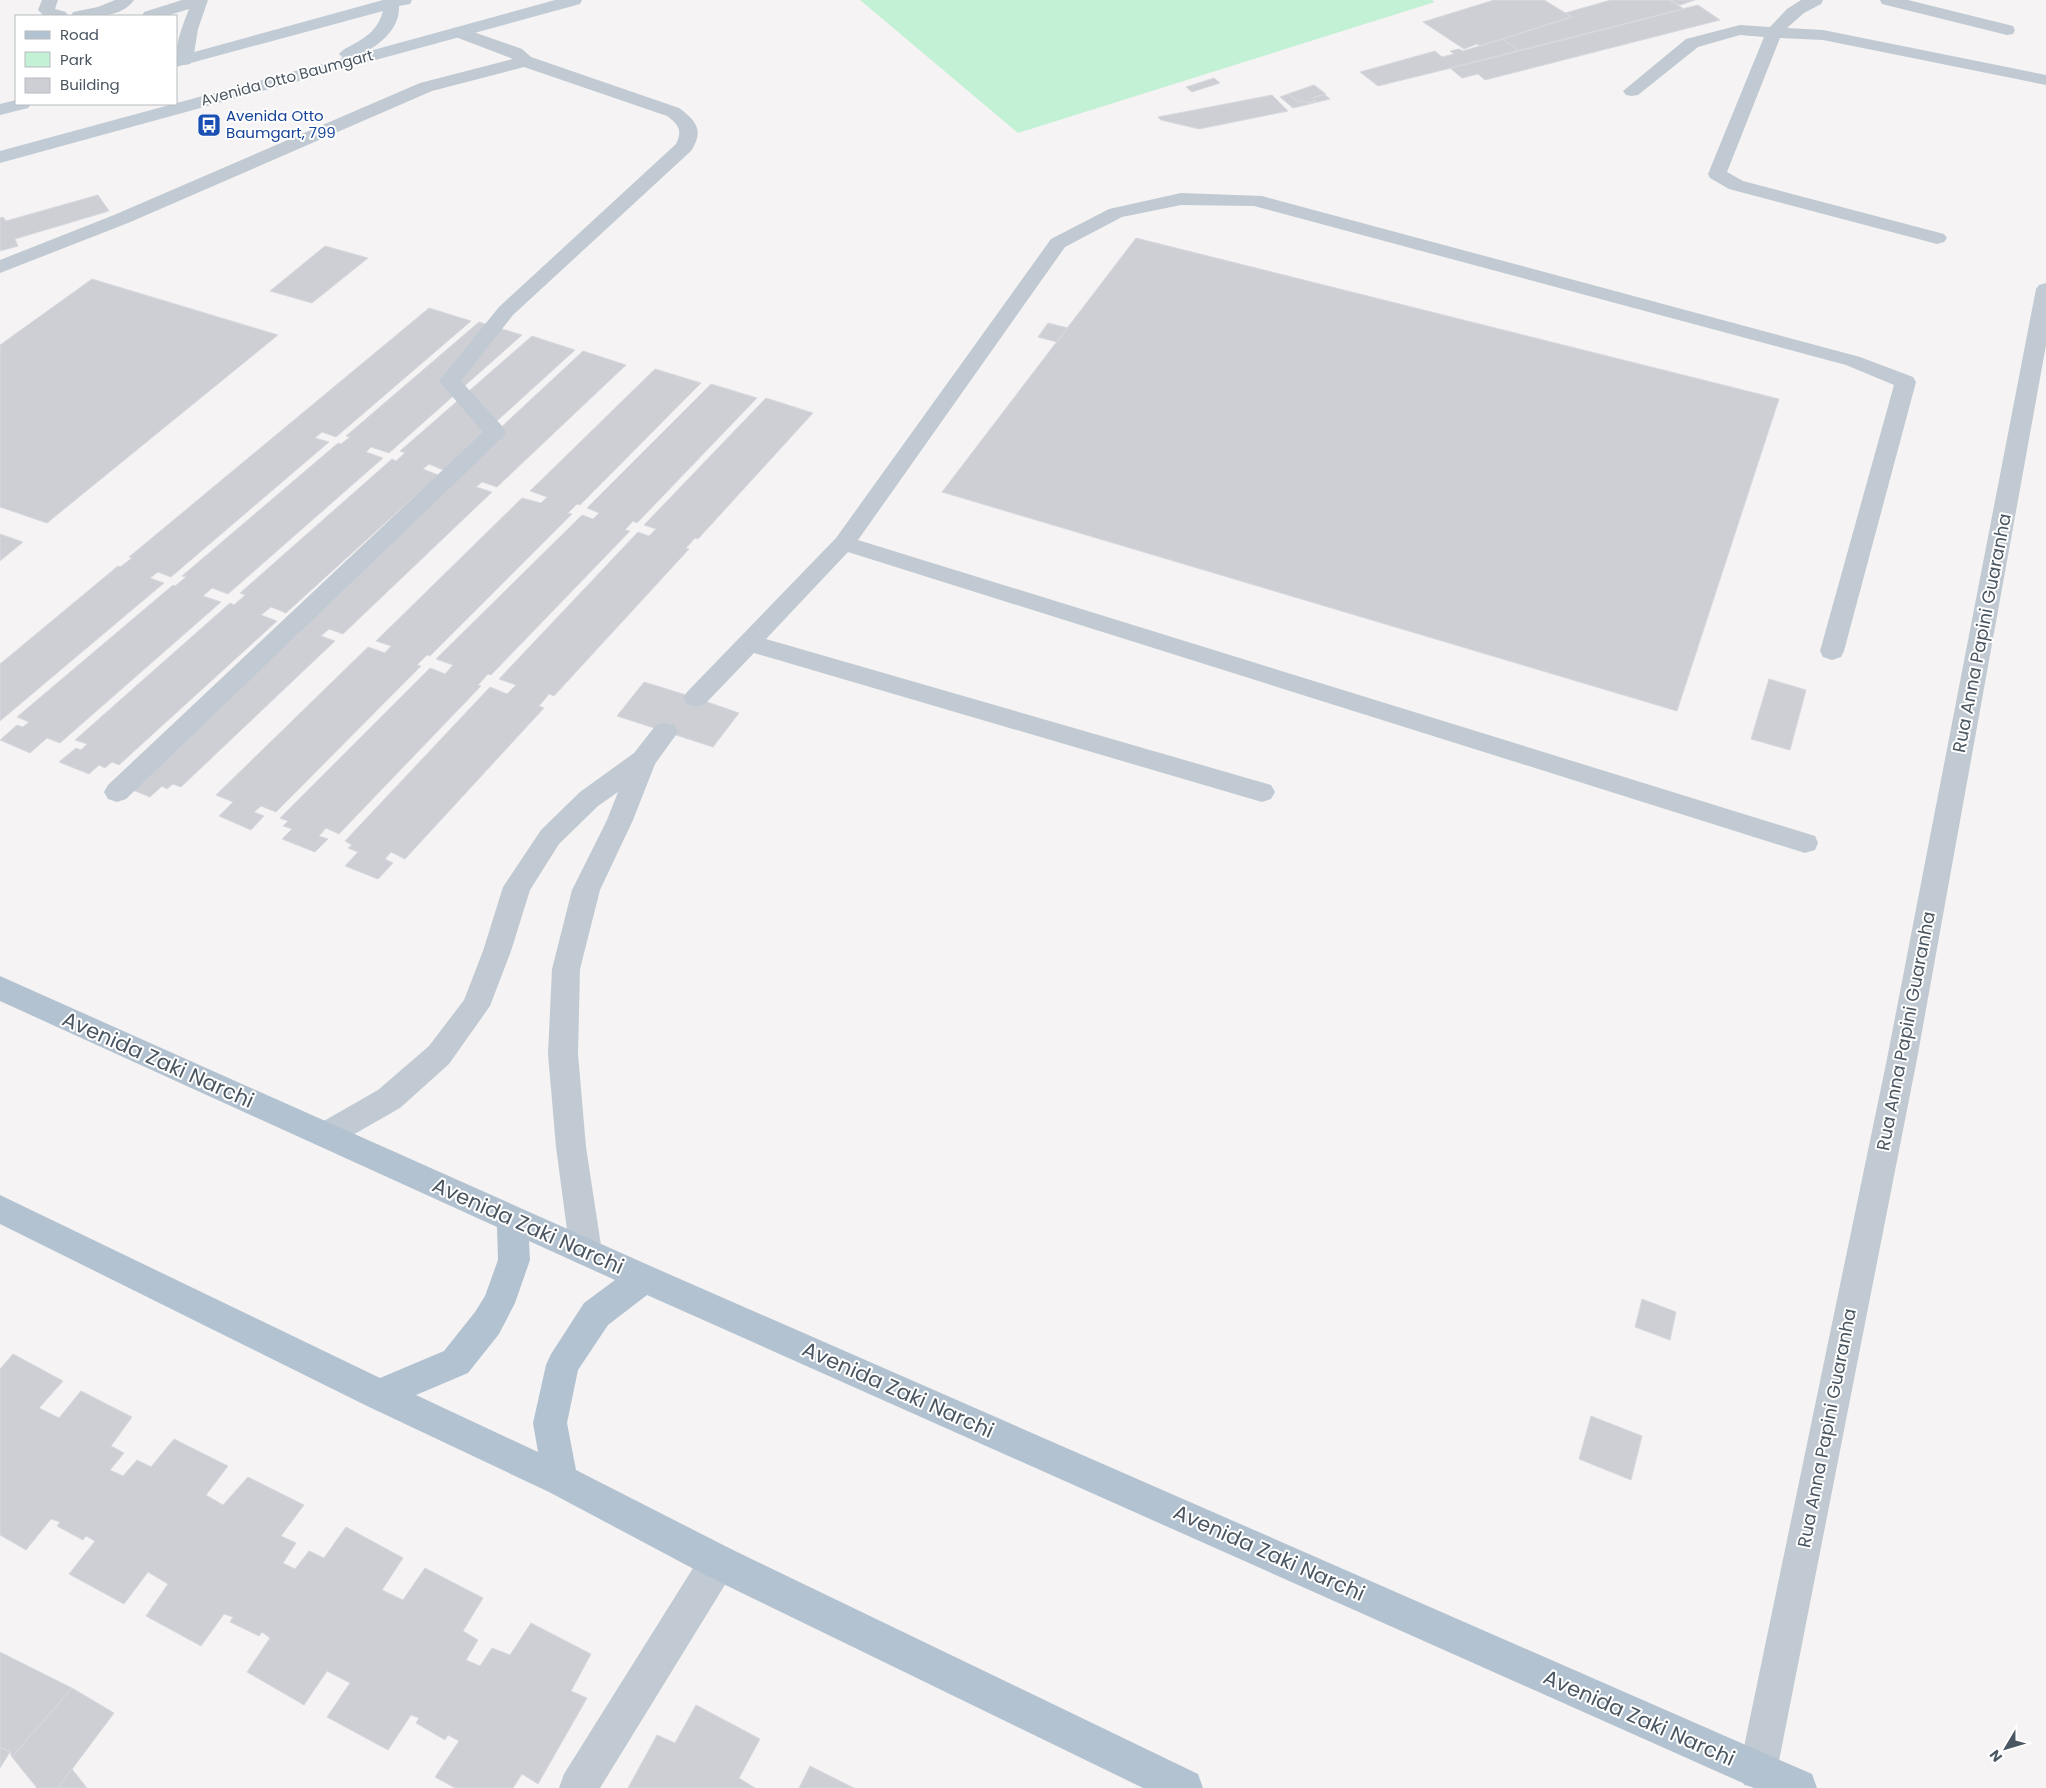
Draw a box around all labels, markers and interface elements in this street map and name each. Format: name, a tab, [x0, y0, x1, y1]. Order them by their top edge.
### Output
legend	[15, 15, 178, 105]
text: Road	[60, 24, 99, 45]
street label: Avenida Otto Baumgart	[198, 44, 375, 111]
text: Park	[60, 49, 92, 70]
text: Building	[60, 74, 120, 95]
place label: Avenida Otto Baumgart, 799	[226, 105, 336, 143]
bus stop icon: Avenida Otto Baumgart, 799	[196, 112, 222, 138]
street label: Rua Anna Papini Guaranha	[1946, 511, 2017, 755]
street label: Rua Anna Papini Guaranha	[1870, 909, 1941, 1153]
street label: Avenida Zaki Narchi	[58, 1004, 259, 1115]
street label: Avenida Zaki Narchi	[428, 1170, 629, 1281]
street label: Rua Anna Papini Guaranha	[1791, 1306, 1862, 1550]
street label: Avenida Zaki Narchi	[798, 1334, 999, 1445]
street label: Avenida Zaki Narchi	[1169, 1497, 1370, 1608]
street label: Avenida Zaki Narchi	[1539, 1662, 1740, 1773]
north arrow	[1981, 1723, 2031, 1773]
text: N	[1985, 1746, 2007, 1766]

